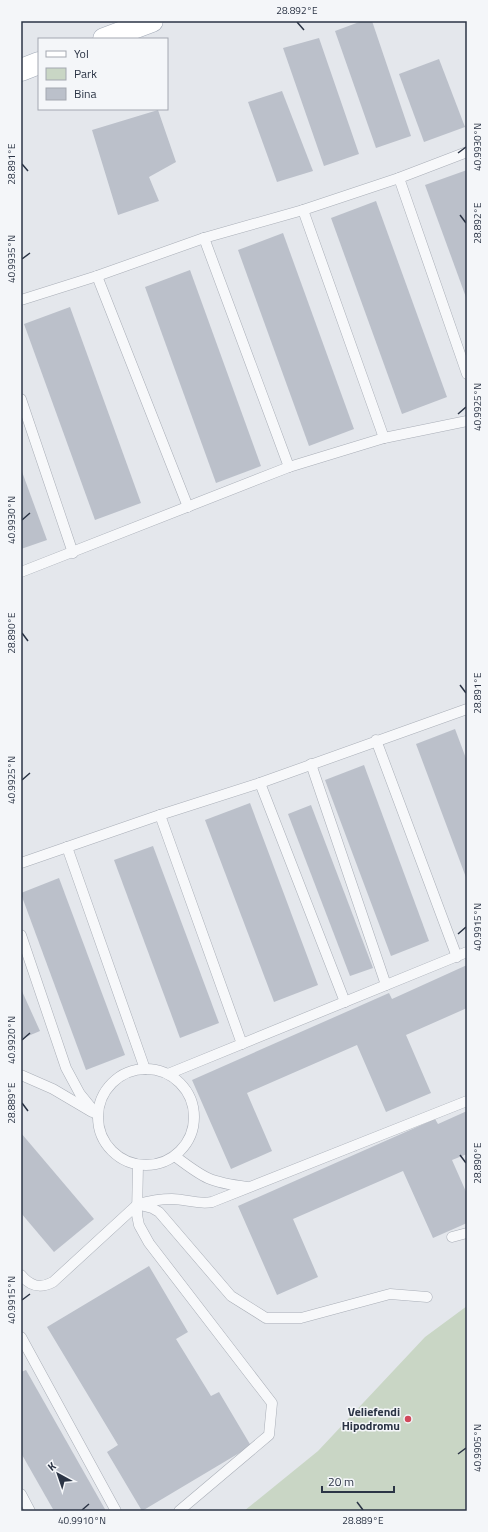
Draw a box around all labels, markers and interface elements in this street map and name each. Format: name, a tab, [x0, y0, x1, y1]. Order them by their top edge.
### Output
text: 28.892°E	[276, 3, 318, 18]
legend	[38, 38, 168, 110]
text: Yol	[74, 44, 89, 63]
text: Park	[74, 64, 97, 83]
text: Bina	[74, 84, 96, 103]
text: 40.9930°N	[470, 123, 485, 171]
text: 28.891°E	[4, 143, 19, 185]
text: 28.892°E	[470, 202, 485, 244]
text: 40.9935°N	[4, 235, 19, 283]
text: 40.9925°N	[470, 383, 485, 431]
text: 40.9930°N	[4, 496, 19, 544]
text: 28.890°E	[4, 612, 19, 654]
text: 28.891°E	[470, 672, 485, 714]
text: 40.9925°N	[4, 756, 19, 804]
text: 40.9915°N	[470, 903, 485, 951]
text: 40.9920°N	[4, 1016, 19, 1064]
text: 28.889°E	[4, 1082, 19, 1124]
text: 28.890°E	[470, 1142, 485, 1184]
text: 40.9915°N	[4, 1276, 19, 1324]
place label: Veliefendi Hipodromu	[342, 1402, 400, 1435]
marker: Veliefendi Hipodromu	[403, 1414, 413, 1424]
text: 40.9905°N	[470, 1424, 485, 1472]
north arrow	[38, 1454, 78, 1494]
text: K	[44, 1458, 60, 1475]
scale bar	[322, 1468, 394, 1494]
text: 20 m	[328, 1472, 354, 1491]
text: 40.9910°N	[58, 1513, 106, 1528]
text: 28.889°E	[342, 1513, 384, 1528]

